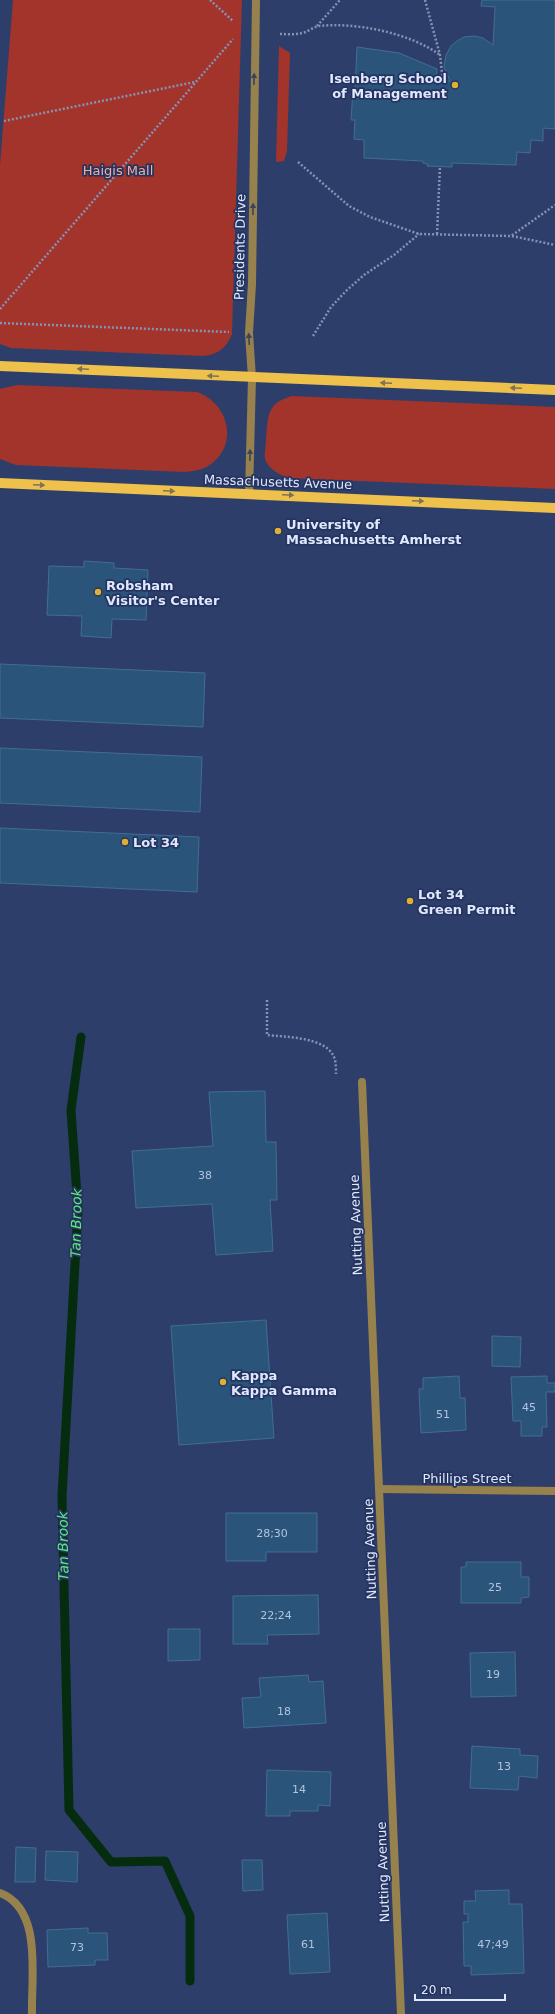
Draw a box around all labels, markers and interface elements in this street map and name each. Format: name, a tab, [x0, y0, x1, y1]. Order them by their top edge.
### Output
place label: Isenberg School of Management	[329, 71, 447, 101]
one-way arrow	[251, 72, 257, 85]
marker: Isenberg School of Management	[450, 80, 460, 90]
park label: Haigis Mall	[83, 163, 153, 178]
street label: Presidents Drive	[232, 194, 248, 300]
one-way arrow	[249, 203, 256, 215]
one-way arrow	[246, 333, 253, 345]
one-way arrow	[77, 366, 89, 373]
one-way arrow	[207, 372, 219, 379]
one-way arrow	[380, 379, 392, 386]
one-way arrow	[509, 385, 522, 391]
one-way arrow	[247, 448, 253, 461]
street label: Massachusetts Avenue	[204, 472, 352, 492]
one-way arrow	[33, 482, 46, 488]
one-way arrow	[163, 487, 175, 494]
one-way arrow	[282, 492, 295, 498]
one-way arrow	[412, 498, 424, 505]
place label: University of Massachusetts Amherst	[286, 517, 461, 547]
marker: University of Massachusetts Amherst	[273, 526, 283, 536]
place label: Robsham Visitor's Center	[106, 578, 220, 608]
marker: Robsham Visitor's Center	[93, 587, 103, 597]
place label: Lot 34	[133, 835, 179, 850]
marker: Lot 34	[120, 837, 130, 847]
place label: Lot 34 Green Permit	[418, 887, 515, 917]
marker: Lot 34 Green Permit	[405, 896, 415, 906]
house number: 38	[198, 1169, 212, 1182]
street label: Nutting Avenue	[347, 1174, 365, 1276]
water label: Tan Brook	[67, 1187, 85, 1258]
place label: Kappa Kappa Gamma	[231, 1368, 337, 1398]
marker: Kappa Kappa Gamma	[218, 1377, 228, 1387]
house number: 45	[522, 1401, 536, 1414]
house number: 51	[436, 1408, 450, 1421]
street label: Phillips Street	[422, 1471, 512, 1486]
street label: Nutting Avenue	[361, 1498, 379, 1600]
water label: Tan Brook	[54, 1510, 72, 1581]
house number: 28;30	[256, 1527, 288, 1540]
house number: 25	[488, 1581, 502, 1594]
house number: 22;24	[260, 1609, 292, 1622]
house number: 19	[486, 1668, 500, 1681]
house number: 18	[277, 1705, 291, 1718]
house number: 13	[497, 1760, 511, 1773]
house number: 14	[292, 1783, 306, 1796]
street label: Nutting Avenue	[374, 1821, 392, 1923]
house number: 61	[301, 1938, 315, 1951]
house number: 47;49	[477, 1938, 509, 1951]
house number: 73	[70, 1941, 84, 1954]
scale bar	[415, 1976, 505, 2002]
text: 20 m	[421, 1983, 452, 1997]

